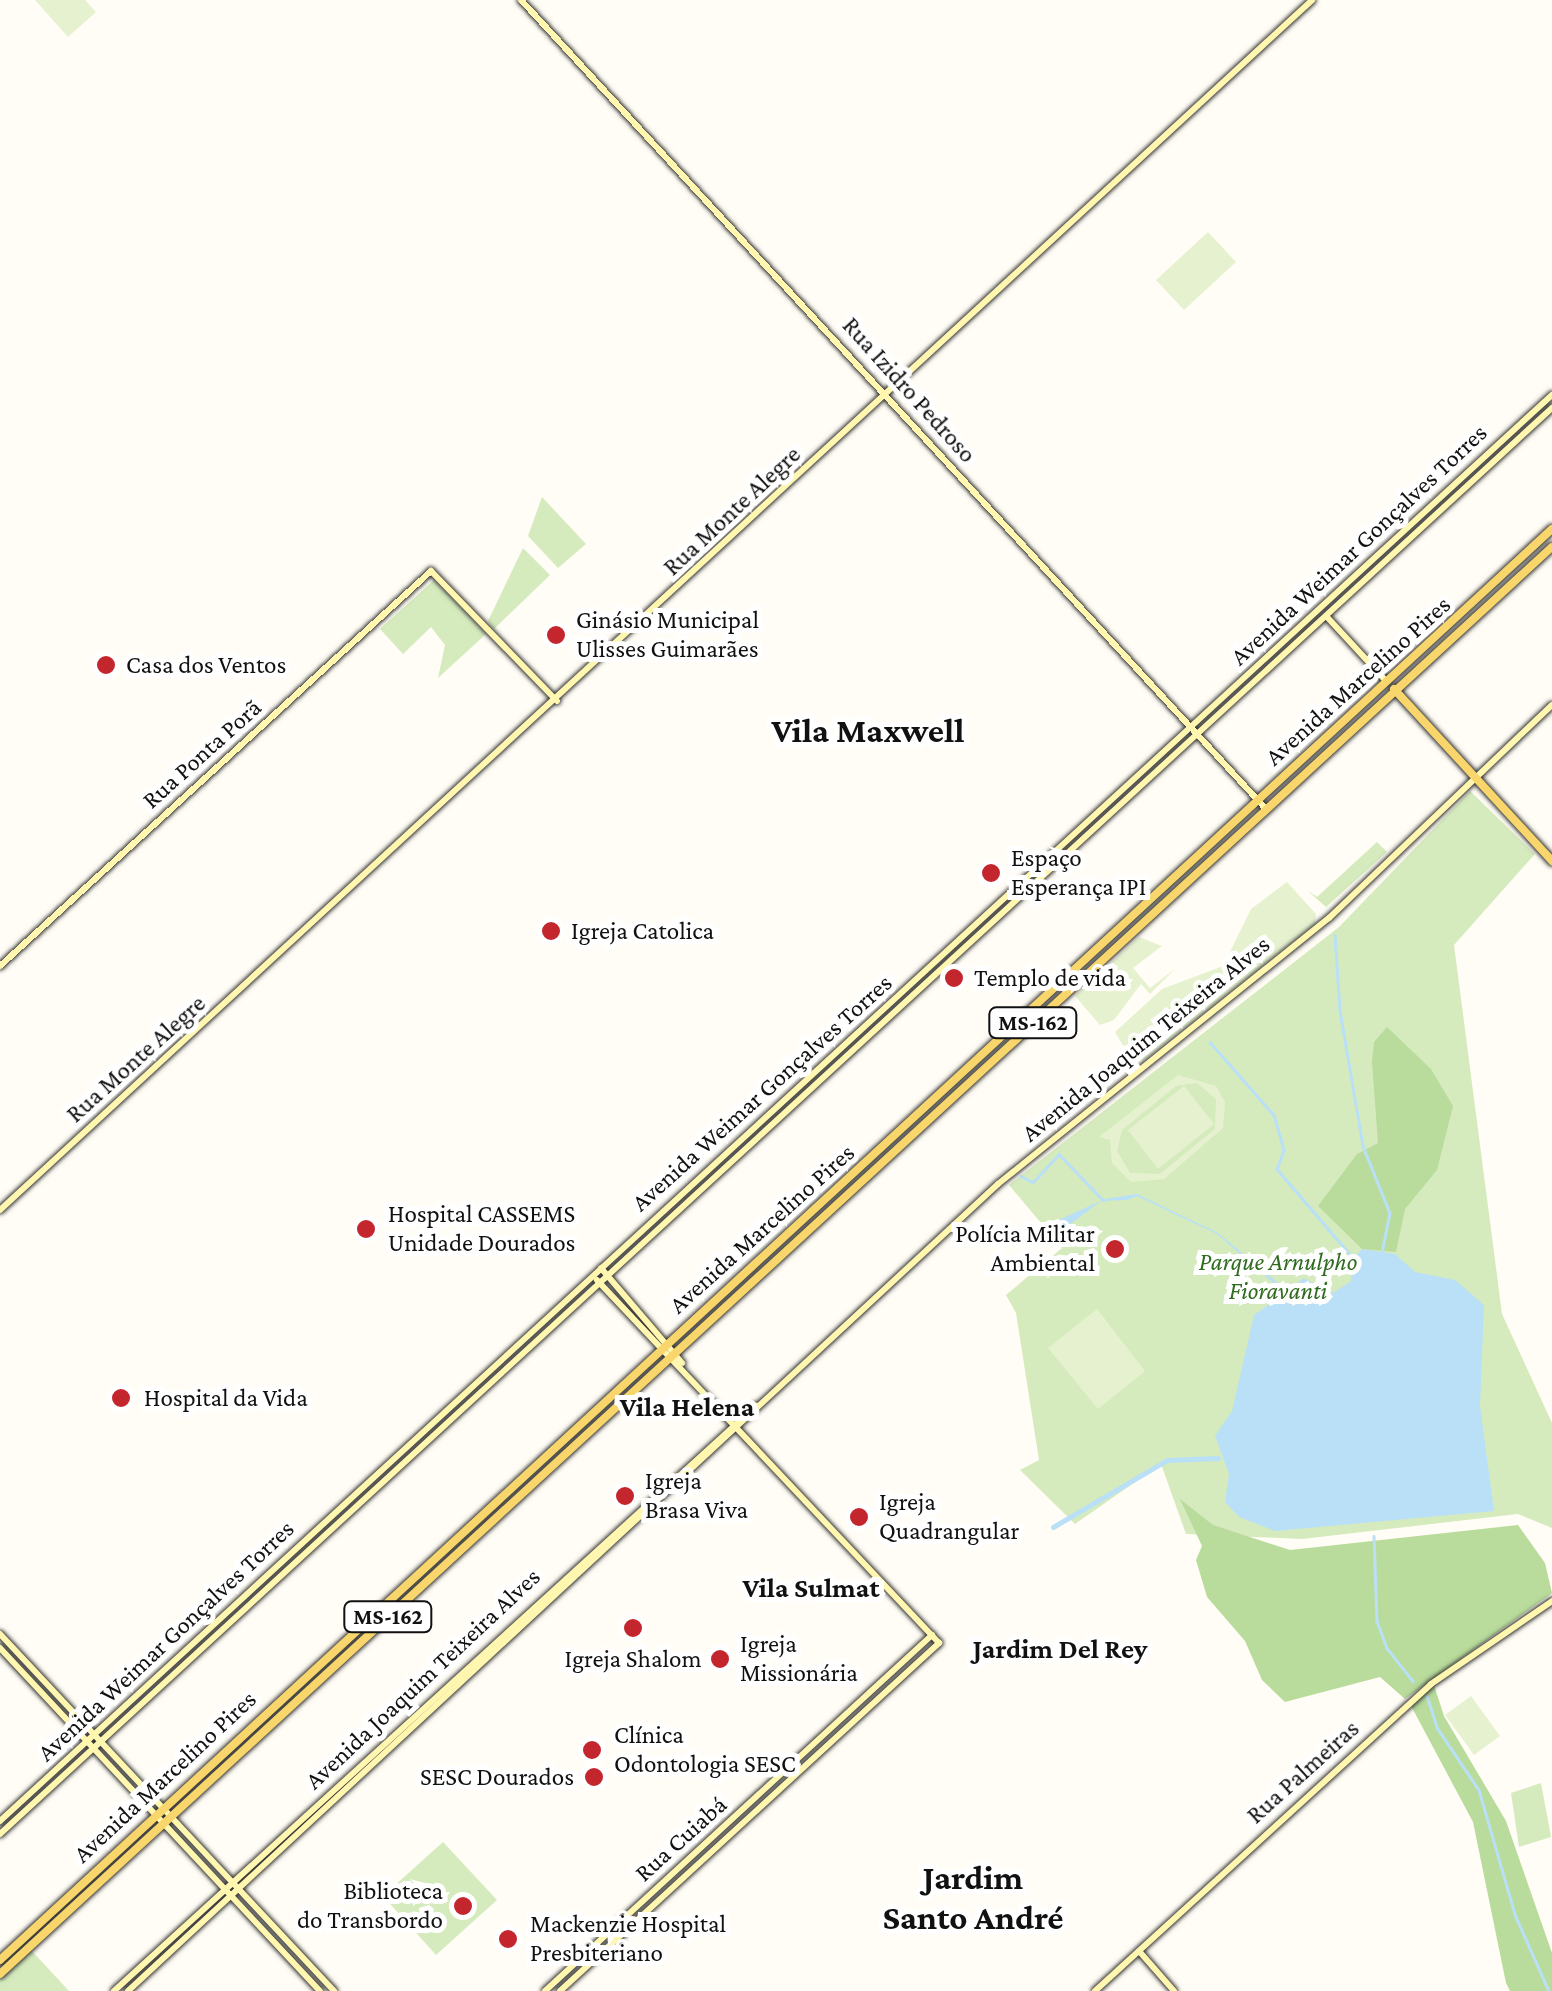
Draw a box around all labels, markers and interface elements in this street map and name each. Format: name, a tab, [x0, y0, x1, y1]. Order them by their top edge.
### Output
street label: Rua Izidro Pedroso	[836, 311, 982, 469]
street label: Avenida Weimar Gonçalves Torres	[1224, 418, 1494, 672]
street label: Rua Monte Alegre	[657, 440, 807, 582]
street label: Avenida Marcelino Pires	[1259, 590, 1457, 772]
place label: Ginásio Municipal Ulisses Guimarães	[576, 606, 759, 665]
marker: Ginásio Municipal Ulisses Guimarães	[545, 624, 567, 646]
place label: Casa dos Ventos	[126, 650, 286, 680]
marker: Casa dos Ventos	[95, 654, 117, 676]
street label: Rua Ponta Porã	[136, 693, 268, 815]
district label: Vila Maxwell	[772, 710, 964, 752]
place label: Espaço Esperança IPI	[1011, 844, 1146, 903]
marker: Espaço Esperança IPI	[980, 862, 1002, 884]
place label: Igreja Catolica	[571, 916, 714, 946]
marker: Igreja Catolica	[540, 920, 562, 942]
street label: Avenida Joaquim Teixeira Alves	[1016, 930, 1276, 1148]
place label: Templo de vida	[974, 963, 1126, 993]
marker: Templo de vida	[943, 967, 965, 989]
street label: Avenida Weimar Gonçalves Torres	[626, 968, 898, 1218]
street label: Rua Monte Alegre	[60, 989, 212, 1129]
road number: MS-162	[988, 1006, 1078, 1040]
street label: Avenida Marcelino Pires	[663, 1138, 861, 1320]
place label: Hospital CASSEMS Unidade Dourados	[388, 1200, 575, 1259]
marker: Hospital CASSEMS Unidade Dourados	[353, 1216, 379, 1242]
place label: Polícia Militar Ambiental	[955, 1220, 1095, 1279]
marker: Polícia Militar Ambiental	[1104, 1238, 1126, 1260]
park label: Parque Arnulpho Fioravanti	[1199, 1248, 1357, 1307]
place label: Hospital da Vida	[144, 1383, 308, 1413]
marker: Hospital da Vida	[108, 1385, 134, 1411]
district label: Vila Helena	[620, 1390, 754, 1424]
place label: Igreja Brasa Viva	[645, 1467, 748, 1526]
marker: Igreja Brasa Viva	[614, 1485, 636, 1507]
place label: Igreja Quadrangular	[879, 1488, 1020, 1547]
marker: Igreja Quadrangular	[848, 1506, 870, 1528]
street label: Avenida Weimar Gonçalves Torres	[31, 1514, 301, 1768]
street label: Avenida Joaquim Teixeira Alves	[299, 1562, 547, 1796]
district label: Vila Sulmat	[743, 1571, 879, 1605]
road number: MS-162	[343, 1600, 433, 1634]
marker: Igreja Shalom	[622, 1617, 644, 1639]
place label: Igreja Missionária	[740, 1630, 858, 1689]
district label: Jardim Del Rey	[973, 1632, 1147, 1666]
place label: Igreja Shalom	[564, 1644, 702, 1674]
marker: Igreja Missionária	[709, 1648, 731, 1670]
street label: Avenida Marcelino Pires	[67, 1684, 263, 1870]
street label: Rua Palmeiras	[1241, 1714, 1365, 1830]
place label: Clínica Odontologia SESC	[614, 1721, 796, 1780]
marker: Clínica Odontologia SESC	[579, 1737, 605, 1763]
place label: SESC Dourados	[420, 1762, 574, 1792]
marker: SESC Dourados	[583, 1766, 605, 1788]
street label: Rua Cuiabá	[629, 1790, 733, 1888]
district label: Jardim Santo André	[882, 1857, 1064, 1939]
place label: Biblioteca do Transbordo	[297, 1877, 443, 1936]
marker: Biblioteca do Transbordo	[452, 1895, 474, 1917]
place label: Mackenzie Hospital Presbiteriano	[530, 1910, 726, 1969]
marker: Mackenzie Hospital Presbiteriano	[495, 1926, 521, 1952]

